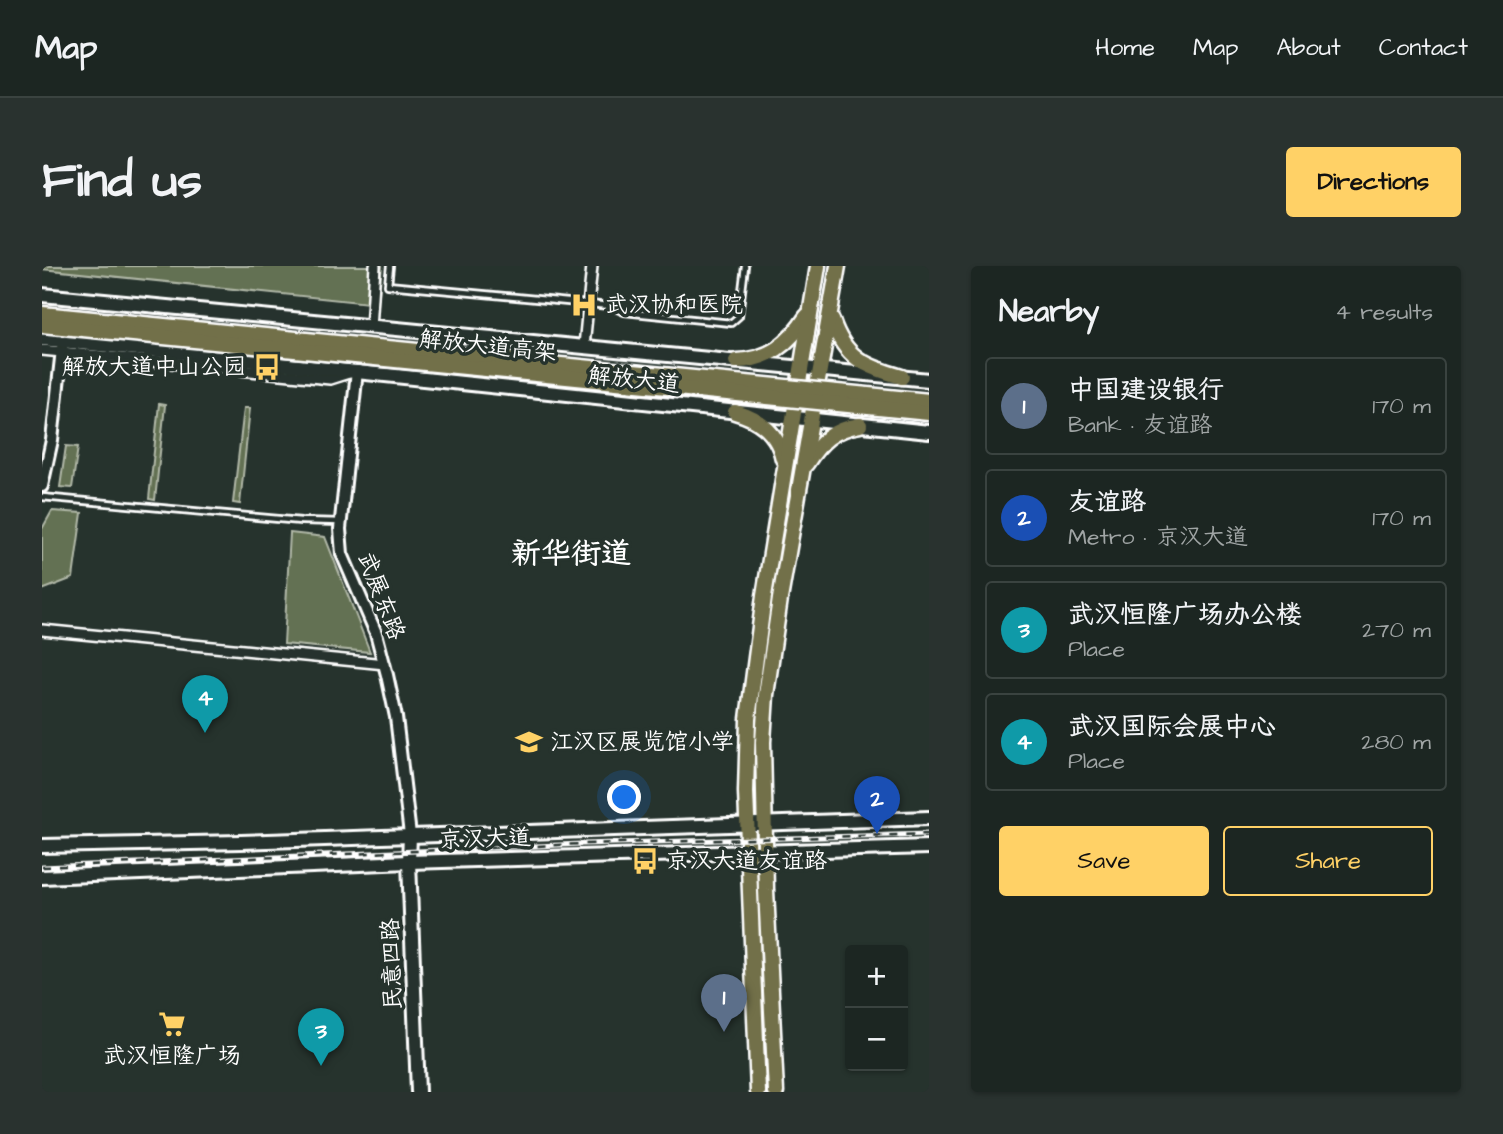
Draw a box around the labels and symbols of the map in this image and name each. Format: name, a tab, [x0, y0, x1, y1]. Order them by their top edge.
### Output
place label: 武汉协和医院	[605, 289, 743, 321]
hospital icon: 武汉协和医院	[569, 290, 599, 320]
street label: 解放大道高架	[418, 323, 558, 369]
place label: 解放大道中山公园	[62, 351, 246, 383]
bus stop icon: 解放大道中山公园	[252, 352, 282, 382]
street label: 解放大道	[587, 359, 681, 401]
district label: 新华街道	[511, 533, 631, 575]
street label: 武展东路	[350, 547, 412, 645]
pin: 4	[182, 675, 228, 733]
place label: 江汉区展览馆小学	[550, 726, 734, 758]
school or university icon: 江汉区展览馆小学	[514, 727, 544, 757]
pin: 2	[854, 776, 900, 834]
your location	[607, 780, 641, 814]
street label: 京汉大道	[438, 821, 532, 857]
place label: 京汉大道友谊路	[666, 845, 827, 877]
bus stop icon: 京汉大道友谊路	[630, 846, 660, 876]
street label: 民意四路	[374, 917, 410, 1011]
pin: 1	[701, 974, 747, 1032]
pin: 3	[298, 1008, 344, 1066]
supermarket icon: 武汉恒隆广场	[157, 1009, 187, 1039]
place label: 武汉恒隆广场	[103, 1040, 241, 1072]

